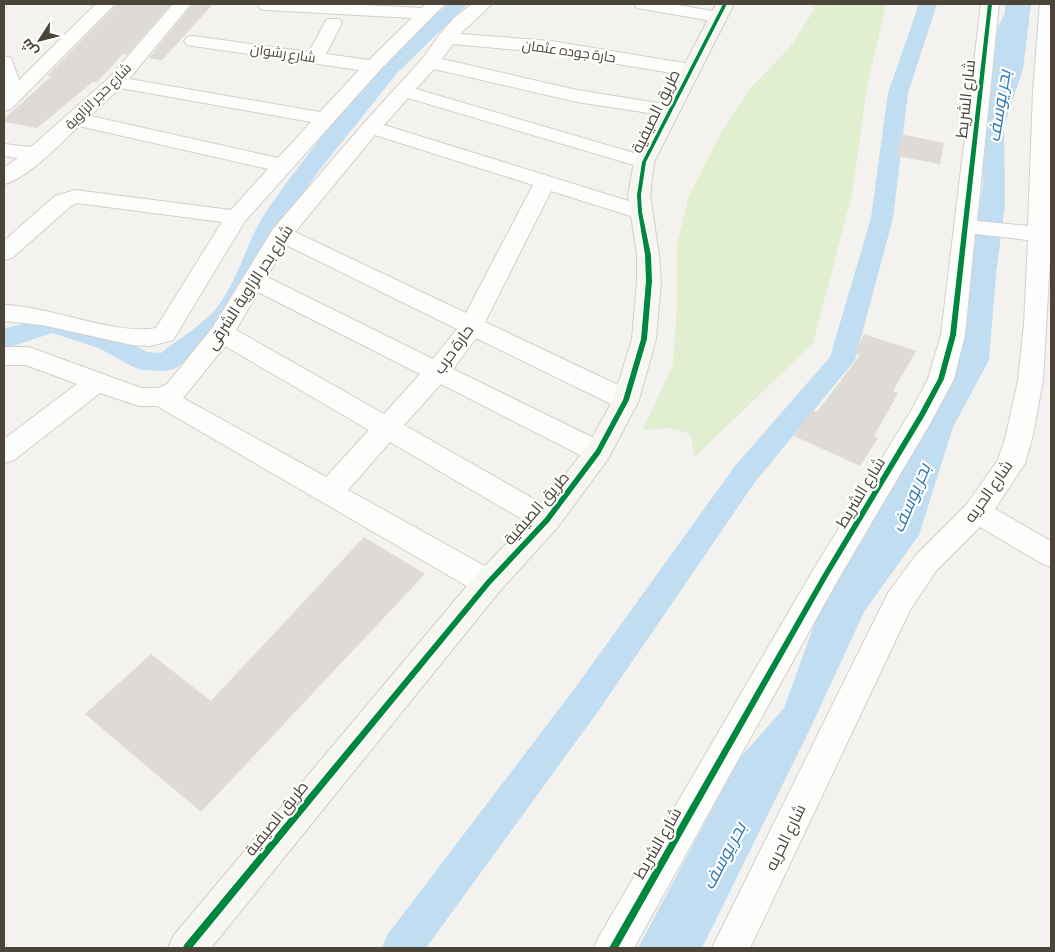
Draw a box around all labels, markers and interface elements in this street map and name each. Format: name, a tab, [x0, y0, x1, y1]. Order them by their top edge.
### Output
north arrow	[15, 15, 65, 65]
text: ش	[18, 35, 42, 60]
street label: حارة جوده عثمان	[521, 37, 617, 66]
street label: شارع رشوان	[249, 40, 317, 66]
street label: شارع الشريط	[953, 59, 981, 139]
street label: شارع حجر الزاوية	[62, 60, 135, 133]
street label: طريق الصيفية	[628, 67, 685, 156]
water label: بحر يوسف	[983, 67, 1016, 144]
street label: شارع بحر الزاوية الشرقى	[203, 222, 299, 354]
street label: حارة حرب	[430, 322, 478, 378]
street label: شارع الشريط	[833, 454, 891, 532]
street label: شارع الحريه	[961, 457, 1018, 527]
water label: بحر يوسف	[888, 459, 936, 536]
street label: طريق الصيفية	[500, 469, 574, 549]
street label: طريق الصيفية	[241, 778, 313, 860]
street label: شارع الحريه	[762, 801, 811, 874]
street label: شارع الشريط	[630, 805, 687, 883]
water label: بحر يوسف	[698, 818, 751, 893]

